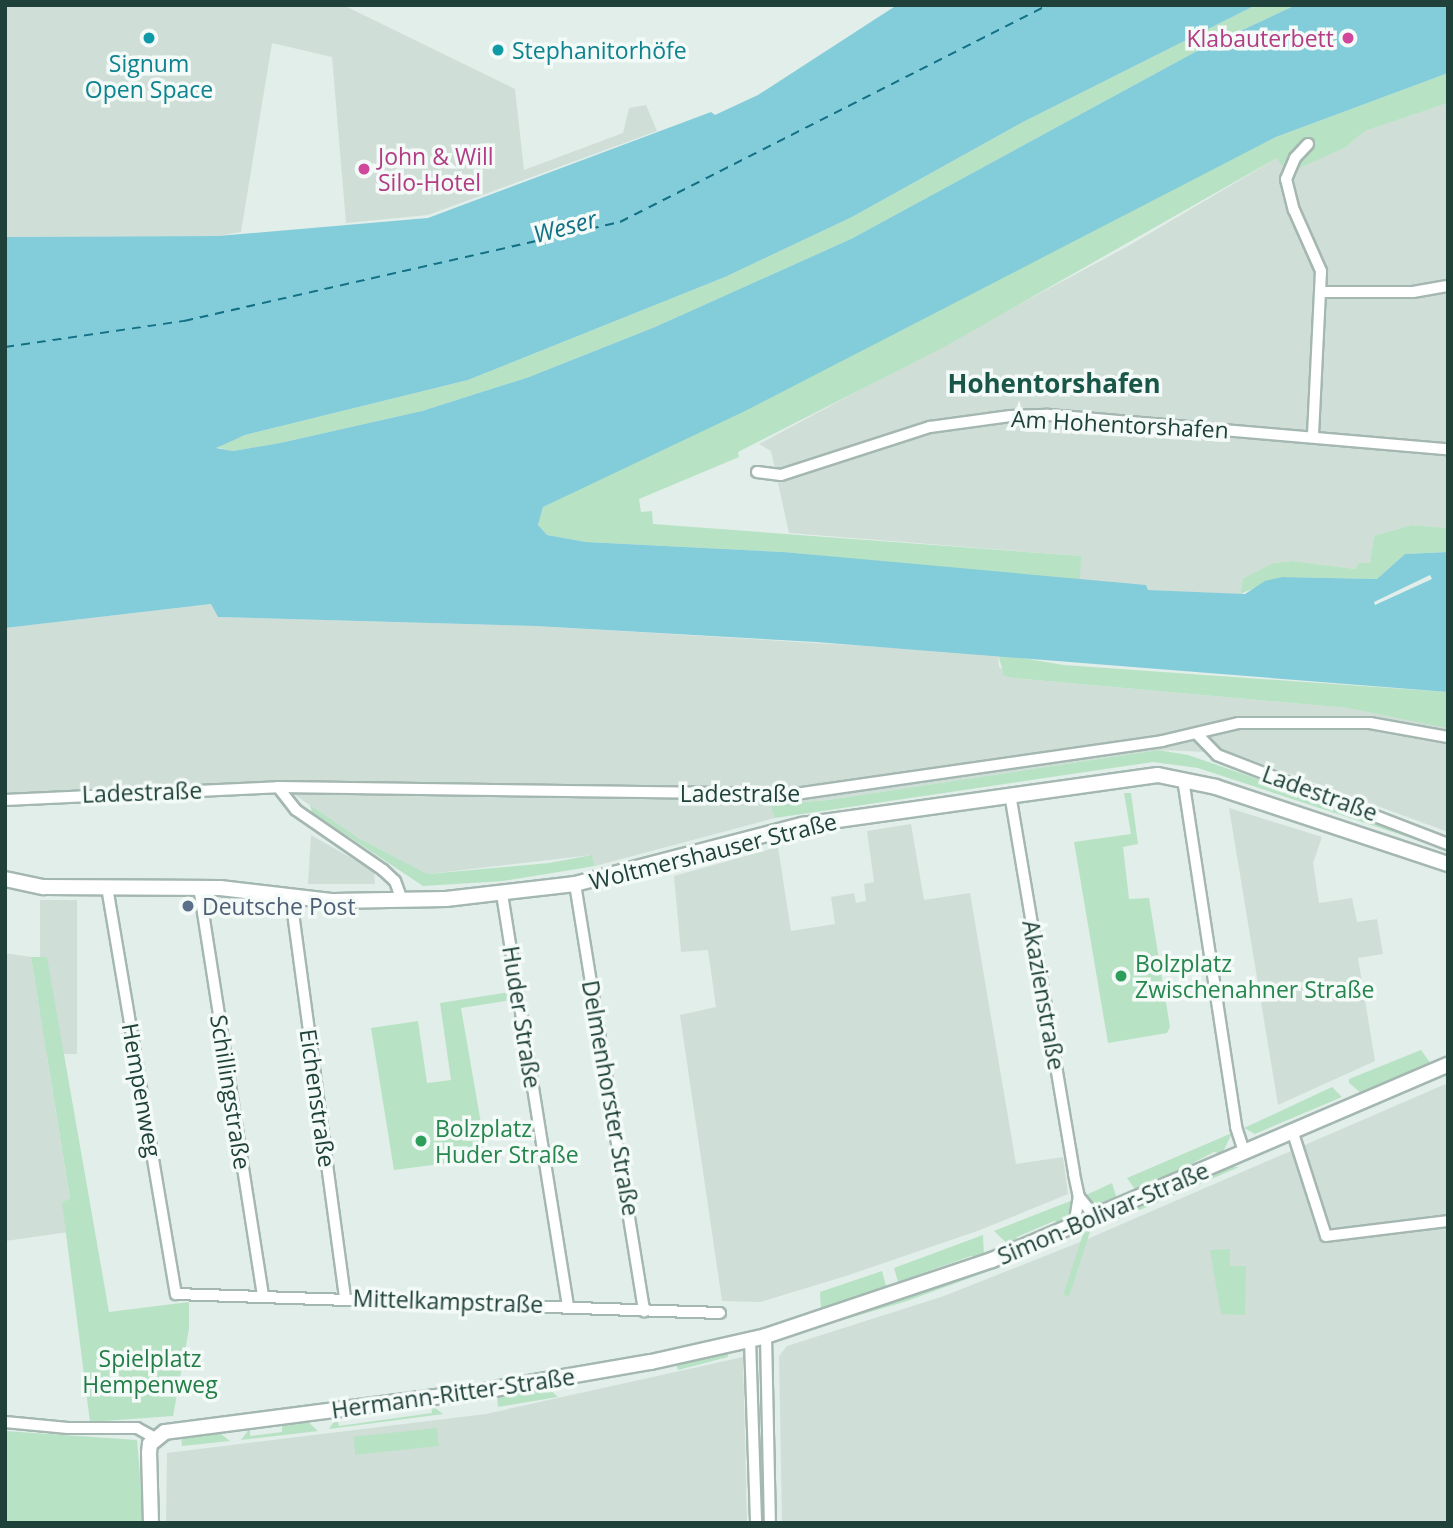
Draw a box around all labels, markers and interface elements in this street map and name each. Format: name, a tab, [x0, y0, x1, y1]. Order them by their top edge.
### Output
place label: Klabauterbett	[1186, 24, 1334, 52]
marker: Signum Open Space	[141, 30, 157, 46]
marker: Klabauterbett	[1340, 30, 1356, 46]
place label: Stephanitorhöfe	[512, 36, 687, 64]
marker: Stephanitorhöfe	[490, 42, 506, 58]
place label: Signum Open Space	[85, 49, 213, 103]
place label: John & Will Silo-Hotel	[378, 142, 494, 196]
marker: John & Will Silo-Hotel	[356, 161, 372, 177]
water label: Weser	[530, 204, 600, 248]
district label: Hohentorshafen	[948, 368, 1160, 400]
street label: Am Hohentorshafen	[1011, 405, 1229, 443]
street label: Ladestraße	[1259, 759, 1381, 827]
street label: Ladestraße	[81, 776, 203, 808]
street label: Ladestraße	[680, 779, 800, 807]
street label: Woltmershauser Straße	[586, 807, 840, 895]
place label: Deutsche Post	[202, 892, 356, 920]
marker: Deutsche Post	[180, 898, 196, 914]
street label: Akazienstraße	[1017, 918, 1071, 1072]
street label: Huder Straße	[497, 944, 547, 1090]
place label: Bolzplatz Zwischenahner Straße	[1135, 949, 1374, 1003]
marker: Bolzplatz Zwischenahner Straße	[1113, 968, 1129, 984]
street label: Delmenhorster Straße	[577, 978, 645, 1218]
street label: Schillingstraße	[205, 1013, 257, 1171]
street label: Hempenweg	[117, 1021, 167, 1159]
street label: Eichenstraße	[295, 1027, 341, 1169]
place label: Bolzplatz Huder Straße	[435, 1114, 579, 1168]
marker: Bolzplatz Huder Straße	[413, 1133, 429, 1149]
street label: Simon-Bolivar-Straße	[993, 1156, 1213, 1270]
street label: Mittelkampstraße	[352, 1284, 544, 1318]
park label: Spielplatz Hempenweg	[82, 1344, 218, 1398]
street label: Hermann-Ritter-Straße	[330, 1362, 576, 1424]

